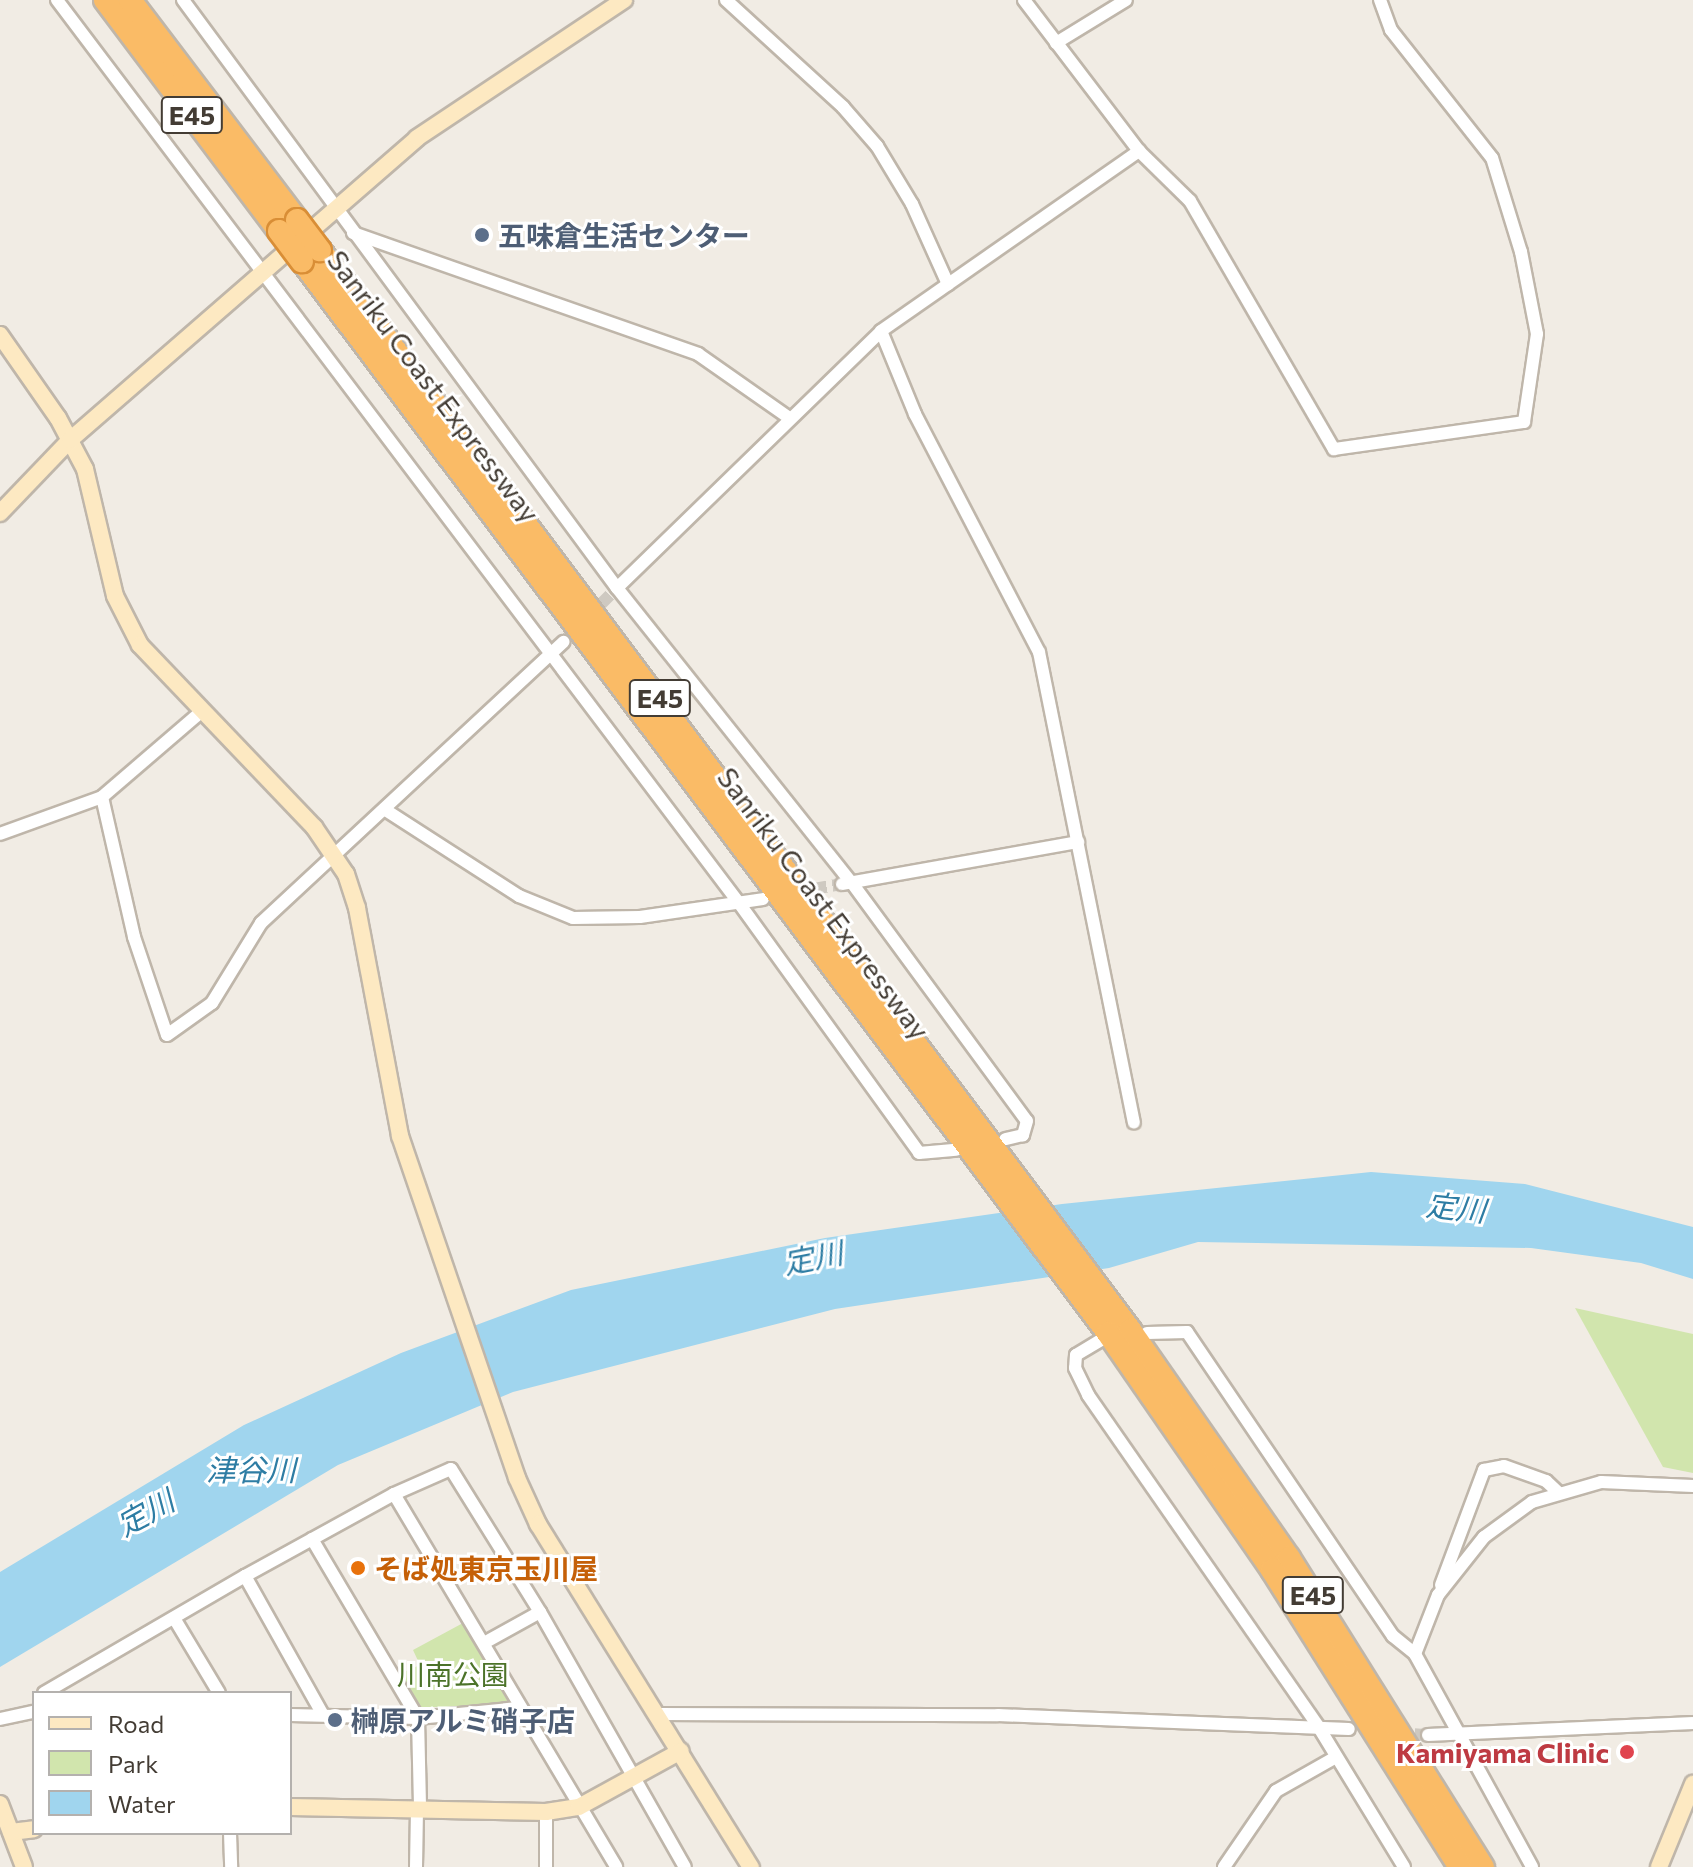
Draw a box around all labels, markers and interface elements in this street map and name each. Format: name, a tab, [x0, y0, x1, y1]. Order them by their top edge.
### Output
road number: E45	[160, 93, 224, 137]
place label: 五味倉生活センター	[498, 218, 750, 252]
marker: 五味倉生活センター	[473, 226, 491, 244]
street label: Sanriku Coast Expressway	[321, 244, 547, 528]
road number: E45	[628, 676, 692, 720]
street label: Sanriku Coast Expressway	[711, 761, 937, 1045]
water label: 定川	[1424, 1186, 1488, 1228]
water label: 定川	[780, 1234, 846, 1280]
water label: 津谷川	[206, 1451, 296, 1487]
water label: 定川	[110, 1482, 180, 1542]
place label: そば処東京玉川屋	[374, 1551, 598, 1585]
marker: そば処東京玉川屋	[349, 1559, 367, 1577]
road number: E45	[1281, 1573, 1345, 1617]
park label: 川南公園	[397, 1657, 509, 1691]
legend	[32, 1691, 292, 1835]
place label: 榊原アルミ硝子店	[351, 1703, 575, 1737]
text: Road	[108, 1709, 164, 1738]
marker: 榊原アルミ硝子店	[326, 1711, 344, 1729]
place label: Kamiyama Clinic	[1396, 1735, 1609, 1769]
marker: Kamiyama Clinic	[1616, 1741, 1638, 1763]
text: Park	[108, 1749, 158, 1778]
text: Water	[108, 1789, 176, 1818]

